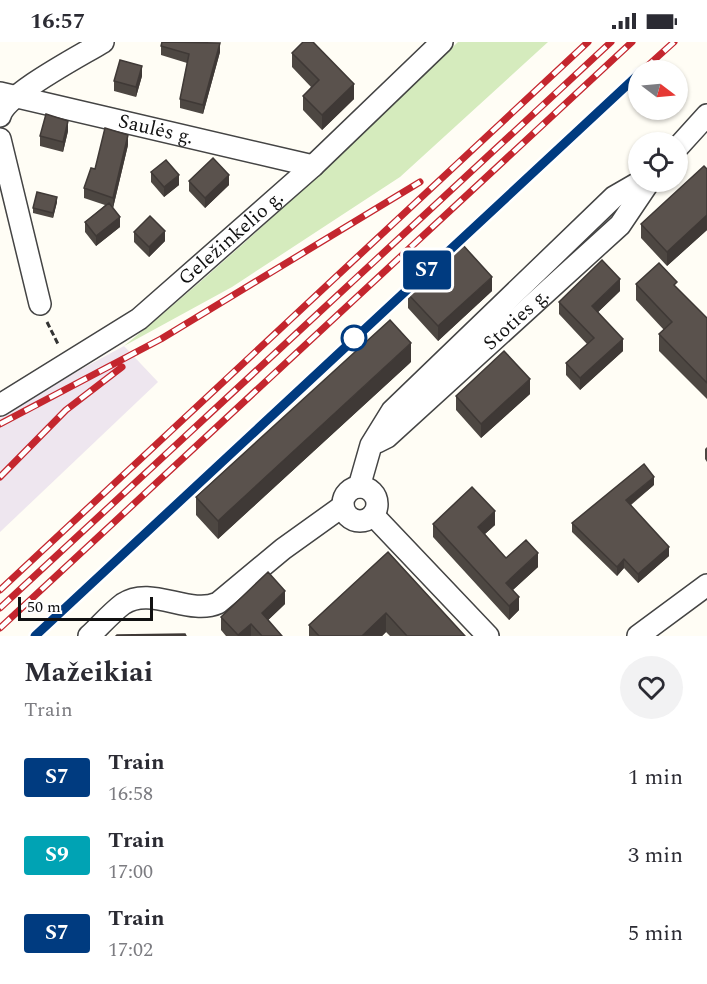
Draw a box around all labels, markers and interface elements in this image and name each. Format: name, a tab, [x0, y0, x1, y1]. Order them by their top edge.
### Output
text: 16:57	[30, 5, 85, 38]
north arrow	[628, 60, 688, 120]
map controls	[628, 60, 688, 192]
street label: Saulės g.	[115, 106, 196, 153]
button: locate	[628, 132, 688, 192]
street label: Geležinkelio g.	[172, 183, 290, 293]
line badge: S7	[400, 250, 454, 290]
text: S7	[415, 254, 439, 286]
street label: Stoties g.	[476, 281, 556, 358]
unlabelled marker	[341, 325, 367, 351]
scale bar	[18, 594, 153, 622]
text: 50 m	[27, 595, 61, 619]
text: Mažeikiai	[24, 651, 153, 694]
button: heart	[620, 656, 683, 719]
text: Train	[24, 695, 73, 725]
text: Train	[108, 746, 165, 779]
text: S7	[45, 761, 69, 793]
text: 1 min	[628, 761, 683, 794]
text: 16:58	[108, 779, 153, 809]
text: Train	[108, 824, 165, 857]
text: S9	[45, 839, 69, 871]
text: 3 min	[628, 839, 683, 872]
text: 17:00	[108, 857, 153, 887]
text: Train	[108, 902, 165, 935]
text: S7	[45, 917, 69, 949]
text: 5 min	[628, 917, 683, 950]
text: 17:02	[108, 935, 153, 965]

